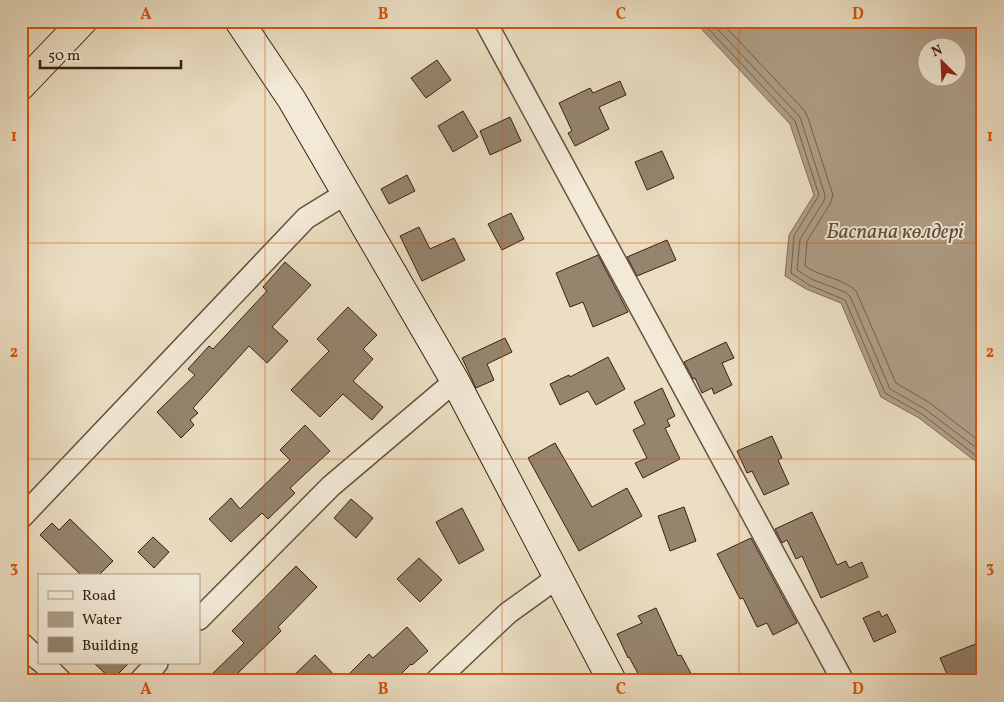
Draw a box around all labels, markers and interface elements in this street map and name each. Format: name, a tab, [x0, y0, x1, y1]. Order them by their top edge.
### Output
text: A	[140, 4, 152, 26]
text: B	[378, 4, 389, 26]
text: C	[616, 4, 626, 26]
text: D	[852, 4, 864, 26]
scale bar	[40, 38, 181, 70]
north arrow	[916, 38, 966, 88]
text: N	[929, 41, 946, 62]
text: 50 m	[48, 46, 80, 67]
text: 1	[11, 126, 17, 148]
text: 1	[987, 126, 993, 148]
water label: Баспана көлдері	[827, 218, 964, 247]
text: 2	[10, 342, 18, 364]
text: 2	[986, 342, 994, 364]
text: 3	[10, 557, 18, 579]
text: 3	[986, 557, 994, 579]
legend	[38, 574, 200, 664]
text: Road	[82, 586, 116, 607]
text: Water	[82, 610, 122, 631]
text: Building	[82, 636, 139, 657]
text: A	[140, 679, 152, 701]
text: B	[378, 679, 389, 701]
text: C	[616, 679, 626, 701]
text: D	[852, 679, 864, 701]

